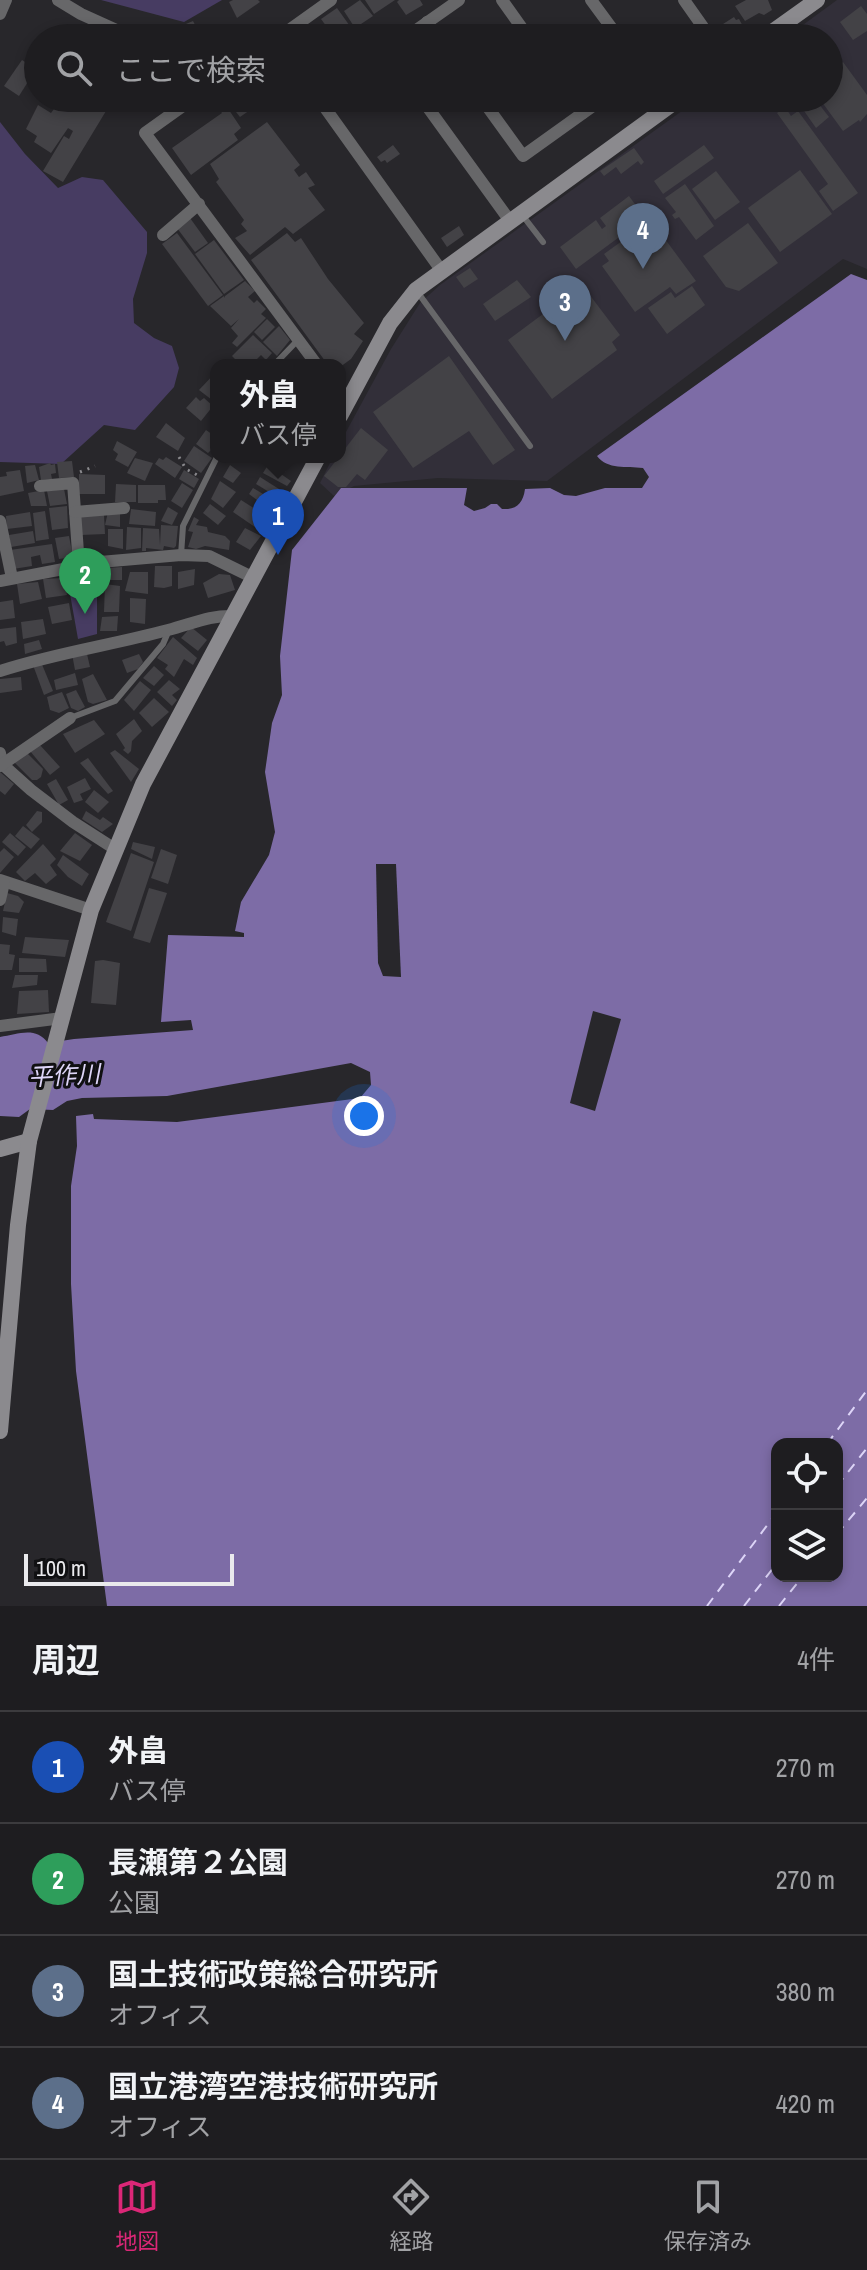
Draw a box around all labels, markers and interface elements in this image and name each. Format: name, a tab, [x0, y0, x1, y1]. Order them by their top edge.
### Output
search box	[24, 24, 843, 112]
icon: search	[52, 46, 96, 90]
text: ここで検索	[116, 50, 266, 90]
pin: 4	[617, 203, 669, 269]
pin: 3	[539, 275, 591, 341]
popup	[210, 359, 346, 463]
text: 外畠	[239, 374, 299, 414]
text: バス停	[239, 417, 317, 452]
pin: 1	[252, 489, 304, 555]
pin: 2	[59, 548, 111, 614]
water label: 平作川	[27, 1057, 104, 1093]
your location	[344, 1096, 384, 1136]
map controls	[771, 1438, 843, 1582]
button: locate	[771, 1438, 843, 1510]
button: layers	[771, 1510, 843, 1582]
scale bar	[24, 1550, 234, 1586]
text: 100 m	[36, 1553, 86, 1583]
text: 周辺	[32, 1637, 100, 1683]
text: 4件	[797, 1642, 835, 1677]
text: 外畠	[108, 1730, 168, 1770]
text: 1	[52, 1750, 64, 1785]
text: 270 m	[776, 1750, 835, 1785]
text: バス停	[108, 1773, 186, 1808]
text: 長瀬第２公園	[108, 1842, 288, 1882]
text: 2	[52, 1862, 64, 1897]
text: 270 m	[776, 1862, 835, 1897]
text: 公園	[108, 1885, 160, 1920]
text: 国土技術政策総合研究所	[108, 1954, 438, 1994]
text: 3	[52, 1974, 64, 2009]
text: 380 m	[776, 1974, 835, 2009]
text: オフィス	[108, 1997, 211, 2032]
text: 国立港湾空港技術研究所	[108, 2066, 438, 2106]
text: 4	[52, 2086, 64, 2121]
text: 420 m	[776, 2086, 835, 2121]
text: オフィス	[108, 2109, 211, 2144]
tab: 地図	[115, 2175, 159, 2256]
tab: 経路	[389, 2175, 434, 2256]
tab: 保存済み	[664, 2175, 752, 2256]

